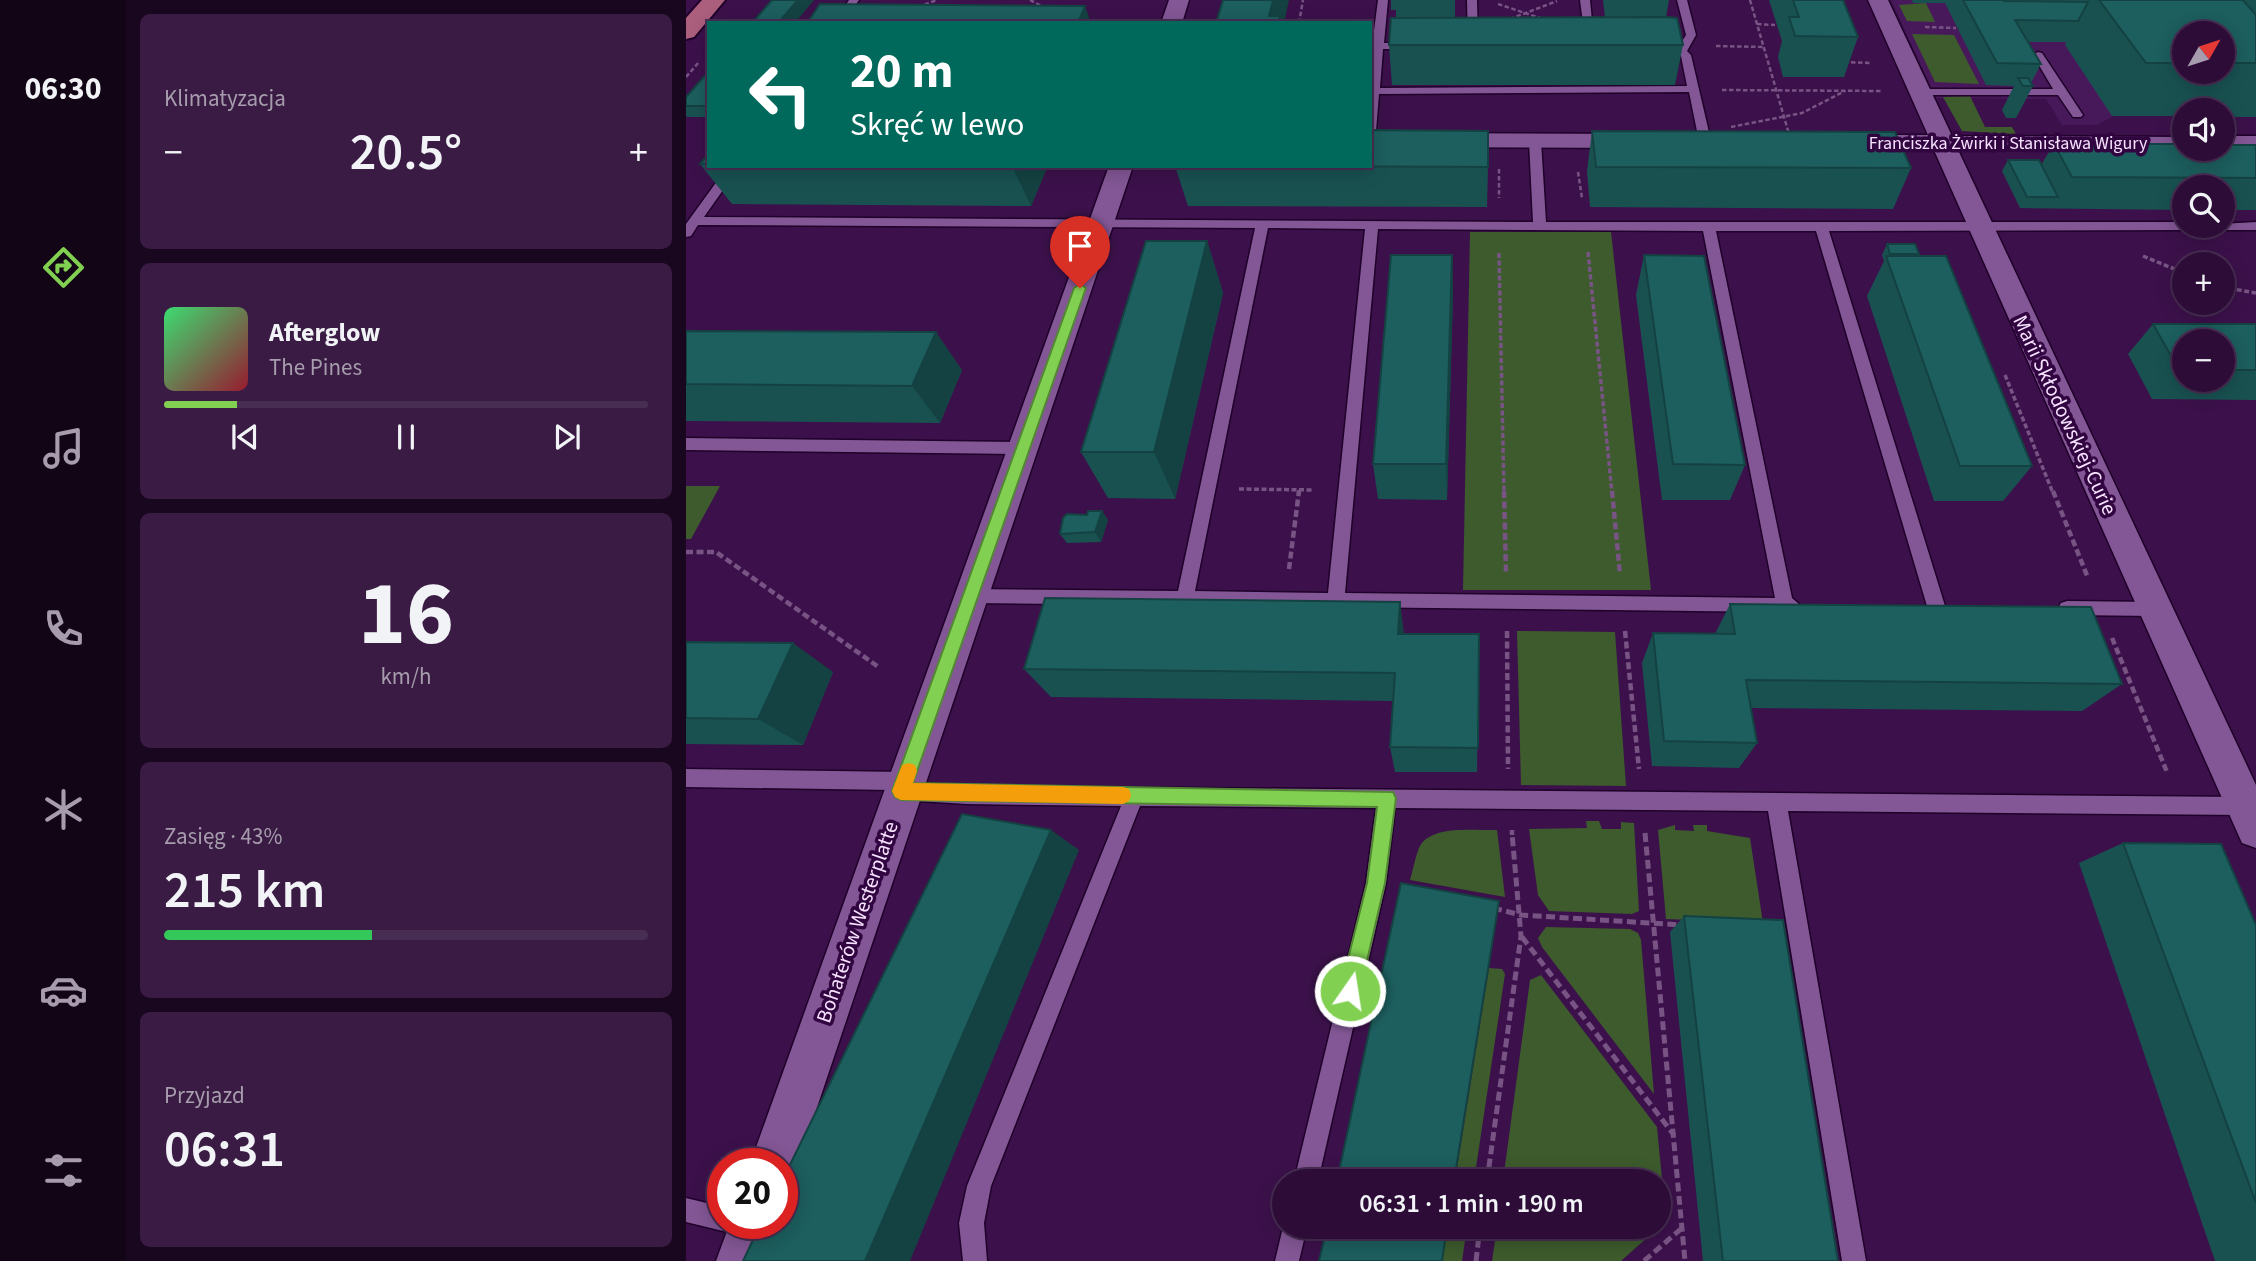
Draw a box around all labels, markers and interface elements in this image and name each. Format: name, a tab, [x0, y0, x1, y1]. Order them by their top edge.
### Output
north arrow	[2172, 21, 2235, 84]
map controls	[2172, 21, 2235, 392]
text: 20 m	[850, 37, 954, 107]
icon: left	[735, 49, 826, 140]
text: 06:30	[24, 66, 102, 112]
text: Klimatyzacja	[164, 82, 286, 115]
button: sound	[2172, 98, 2235, 161]
text: Skręć w lewo	[850, 102, 1024, 148]
text: 20.5°	[350, 116, 462, 190]
text: −	[164, 126, 183, 180]
text: +	[629, 126, 648, 180]
street label: Franciszka Żwirki i Stanisława Wigury	[1869, 131, 2148, 156]
button: search	[2172, 175, 2235, 238]
pin	[1050, 216, 1110, 288]
icon: arrive	[1061, 227, 1099, 265]
icon: directions	[39, 243, 88, 292]
button: +	[2172, 252, 2235, 315]
street label: Marii Skłodowskiej-Curie	[2005, 310, 2125, 520]
text: Afterglow	[269, 314, 380, 351]
button: −	[2172, 329, 2235, 392]
text: The Pines	[269, 351, 362, 384]
icon: previous	[226, 418, 264, 456]
icon: pause	[387, 418, 425, 456]
icon: next	[548, 418, 586, 456]
icon: music	[39, 424, 88, 473]
text: 16	[358, 550, 454, 679]
icon: phone	[39, 604, 88, 653]
text: km/h	[380, 660, 432, 693]
icon: climate	[39, 785, 88, 834]
street label: Bohaterów Westerplatte	[808, 817, 906, 1027]
text: Zasięg · 43%	[164, 820, 282, 853]
text: 215 km	[164, 854, 325, 928]
position arrow	[1313, 954, 1387, 1028]
icon: car	[39, 966, 88, 1015]
text: Przyjazd	[164, 1079, 245, 1112]
text: 06:31	[164, 1113, 285, 1187]
icon: filters	[39, 1146, 88, 1195]
speed limit sign: 20	[707, 1148, 798, 1239]
text: 06:31 · 1 min · 190 m	[1359, 1185, 1584, 1222]

